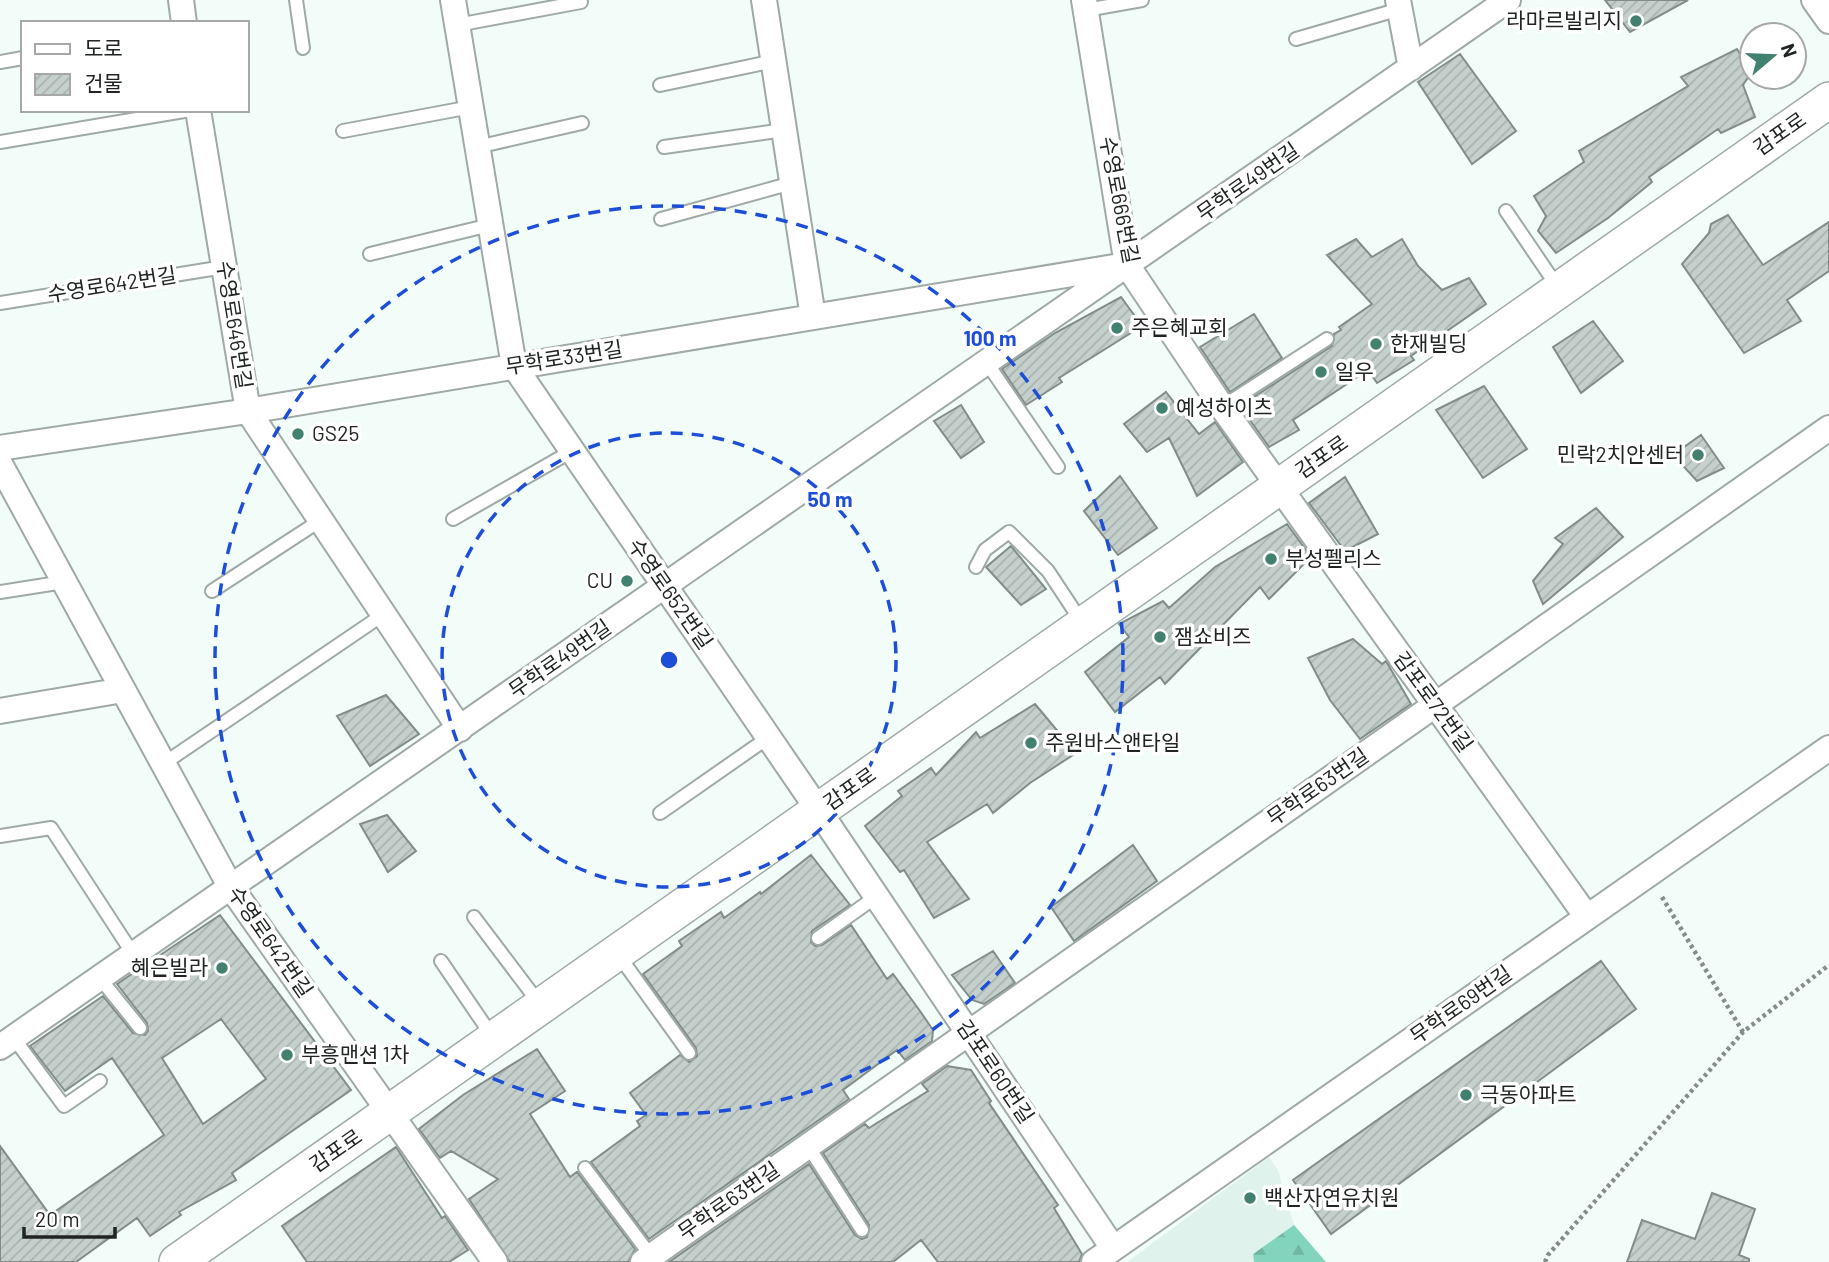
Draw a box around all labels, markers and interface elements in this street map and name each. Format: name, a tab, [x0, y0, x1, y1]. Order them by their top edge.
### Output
place label: 라마르빌리지	[1506, 7, 1622, 32]
marker: 라마르빌리지	[1628, 13, 1644, 29]
legend	[21, 21, 248, 112]
north arrow	[1738, 21, 1808, 91]
text: 도로	[84, 35, 123, 60]
text: N	[1777, 41, 1802, 60]
text: 건물	[84, 70, 123, 95]
street label: 감포로	[1748, 106, 1810, 160]
street label: 수영로666번길	[1096, 134, 1145, 265]
street label: 무학로49번길	[1191, 136, 1303, 225]
street label: 수영로646번길	[213, 259, 258, 391]
street label: 수영로642번길	[45, 261, 178, 306]
place label: 주은혜교회	[1131, 314, 1228, 339]
marker: 주은혜교회	[1109, 320, 1125, 336]
text: 100 m	[963, 325, 1017, 350]
place label: 한재빌딩	[1390, 330, 1467, 355]
street label: 무학로33번길	[503, 335, 624, 378]
marker: 한재빌딩	[1368, 336, 1384, 352]
place label: 일우	[1335, 358, 1374, 383]
marker: 일우	[1313, 364, 1329, 380]
place label: 예성하이츠	[1176, 394, 1273, 419]
marker: 예성하이츠	[1154, 400, 1170, 416]
place label: GS25	[312, 420, 359, 445]
marker: GS25	[290, 426, 306, 442]
street label: 감포로	[1290, 429, 1352, 483]
place label: 민락2치안센터	[1557, 441, 1684, 466]
marker: 민락2치안센터	[1690, 447, 1706, 463]
text: 50 m	[807, 486, 853, 511]
street label: 수영로652번길	[624, 533, 719, 653]
place label: 부성펠리스	[1285, 545, 1382, 570]
marker: 부성펠리스	[1263, 551, 1279, 567]
place label: CU	[587, 567, 613, 592]
marker: CU	[619, 573, 635, 589]
street label: 무학로49번길	[503, 613, 615, 702]
place label: 잼쇼비즈	[1174, 623, 1251, 648]
marker: 잼쇼비즈	[1152, 629, 1168, 645]
street label: 감포로72번길	[1389, 646, 1479, 756]
centre of rings	[657, 648, 681, 672]
place label: 주원바스앤타일	[1045, 729, 1180, 754]
marker: 주원바스앤타일	[1023, 735, 1039, 751]
street label: 무학로63번길	[1262, 742, 1373, 830]
street label: 감포로	[818, 761, 880, 815]
street label: 수영로642번길	[224, 881, 319, 1002]
place label: 혜은빌라	[131, 954, 208, 979]
marker: 혜은빌라	[214, 960, 230, 976]
street label: 무학로69번길	[1404, 960, 1516, 1048]
street label: 감포로60번길	[953, 1015, 1040, 1128]
place label: 부흥맨션 1차	[301, 1041, 409, 1066]
marker: 부흥맨션 1차	[279, 1047, 295, 1063]
place label: 극동아파트	[1480, 1081, 1577, 1106]
marker: 극동아파트	[1458, 1087, 1474, 1103]
street label: 감포로	[304, 1123, 366, 1177]
street label: 무학로63번길	[673, 1156, 784, 1244]
place label: 백산자연유치원	[1264, 1184, 1399, 1209]
marker: 백산자연유치원	[1242, 1190, 1258, 1206]
scale bar	[24, 1196, 116, 1240]
text: 20 m	[35, 1206, 80, 1231]

